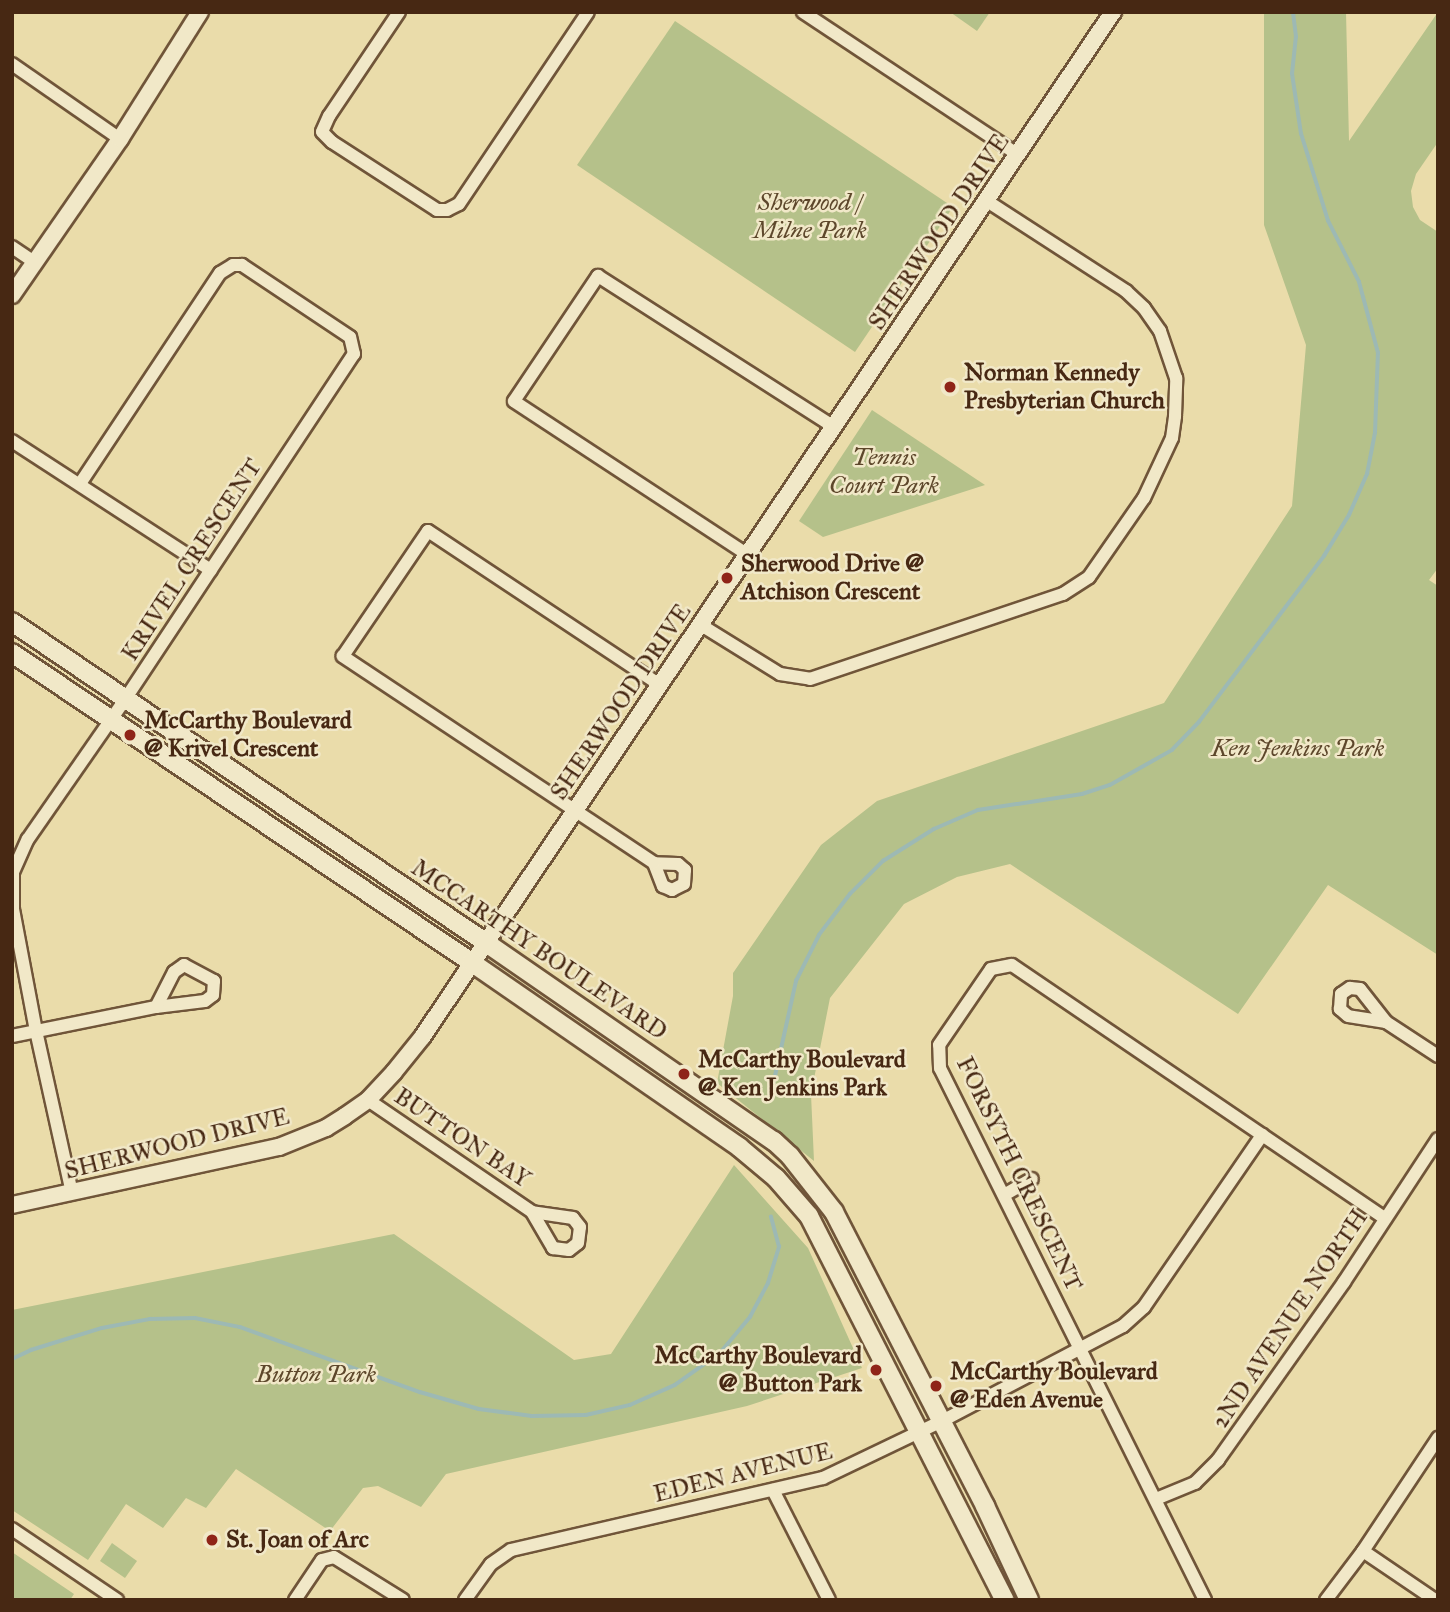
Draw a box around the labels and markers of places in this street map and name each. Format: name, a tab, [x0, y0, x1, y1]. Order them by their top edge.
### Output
place label: Norman Kennedy Presbyterian Church	[964, 359, 1165, 415]
marker: Norman Kennedy Presbyterian Church	[942, 379, 958, 395]
place label: Sherwood Drive @ Atchison Crescent	[741, 550, 924, 606]
marker: Sherwood Drive @ Atchison Crescent	[719, 570, 735, 586]
place label: McCarthy Boulevard @ Krivel Crescent	[144, 707, 352, 763]
marker: McCarthy Boulevard @ Krivel Crescent	[122, 727, 138, 743]
place label: McCarthy Boulevard @ Ken Jenkins Park	[698, 1046, 906, 1102]
marker: McCarthy Boulevard @ Ken Jenkins Park	[676, 1066, 692, 1082]
place label: McCarthy Boulevard @ Button Park	[654, 1342, 862, 1398]
place label: McCarthy Boulevard @ Eden Avenue	[950, 1358, 1158, 1414]
marker: McCarthy Boulevard @ Button Park	[868, 1362, 884, 1378]
marker: McCarthy Boulevard @ Eden Avenue	[928, 1378, 944, 1394]
place label: St. Joan of Arc	[226, 1526, 369, 1554]
marker: St. Joan of Arc	[204, 1532, 220, 1548]

